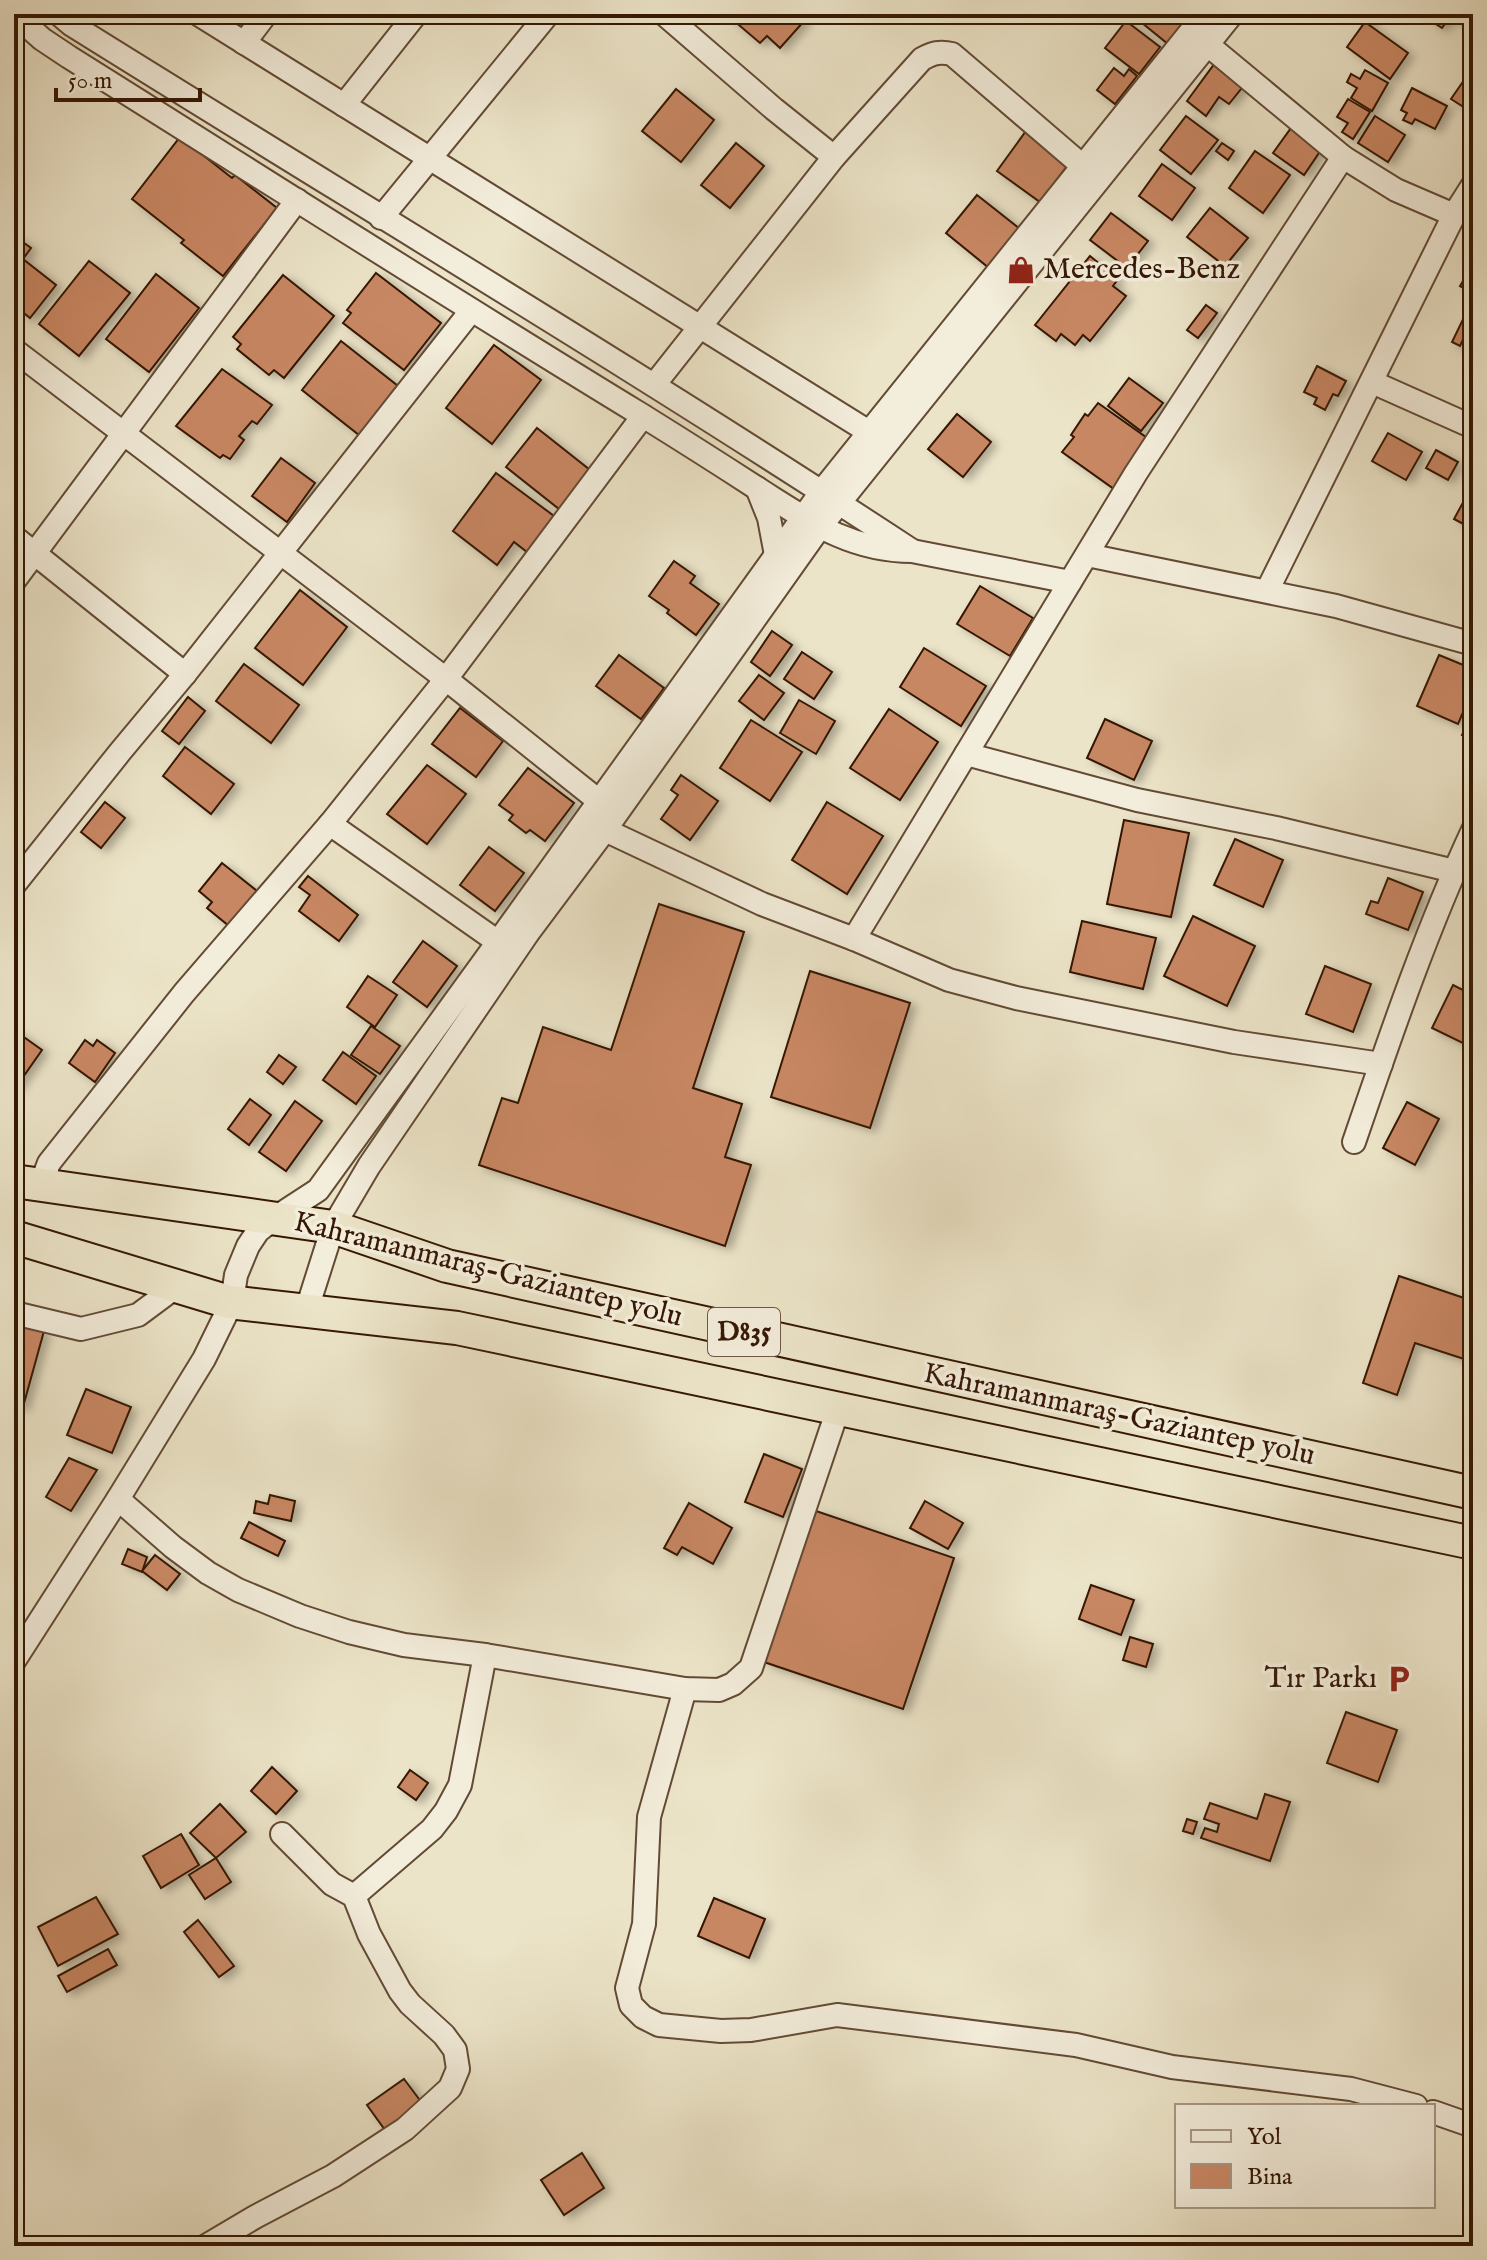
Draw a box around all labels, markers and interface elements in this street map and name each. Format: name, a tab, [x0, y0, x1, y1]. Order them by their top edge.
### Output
scale bar	[56, 52, 200, 102]
text: 50 m	[68, 66, 112, 97]
place label: Mercedes-Benz	[1043, 251, 1240, 289]
shop icon: Mercedes-Benz	[1006, 255, 1036, 285]
street label: Kahramanmaraş-Gaziantep yolu	[290, 1203, 686, 1337]
road number: D835	[708, 1308, 780, 1356]
street label: Kahramanmaraş-Gaziantep yolu	[920, 1355, 1318, 1475]
place label: Tır Parkı	[1264, 1660, 1377, 1698]
parking icon: Tır Parkı	[1384, 1664, 1414, 1694]
legend	[1175, 2104, 1435, 2208]
text: Yol	[1247, 2122, 1282, 2153]
text: Bina	[1247, 2162, 1293, 2193]

